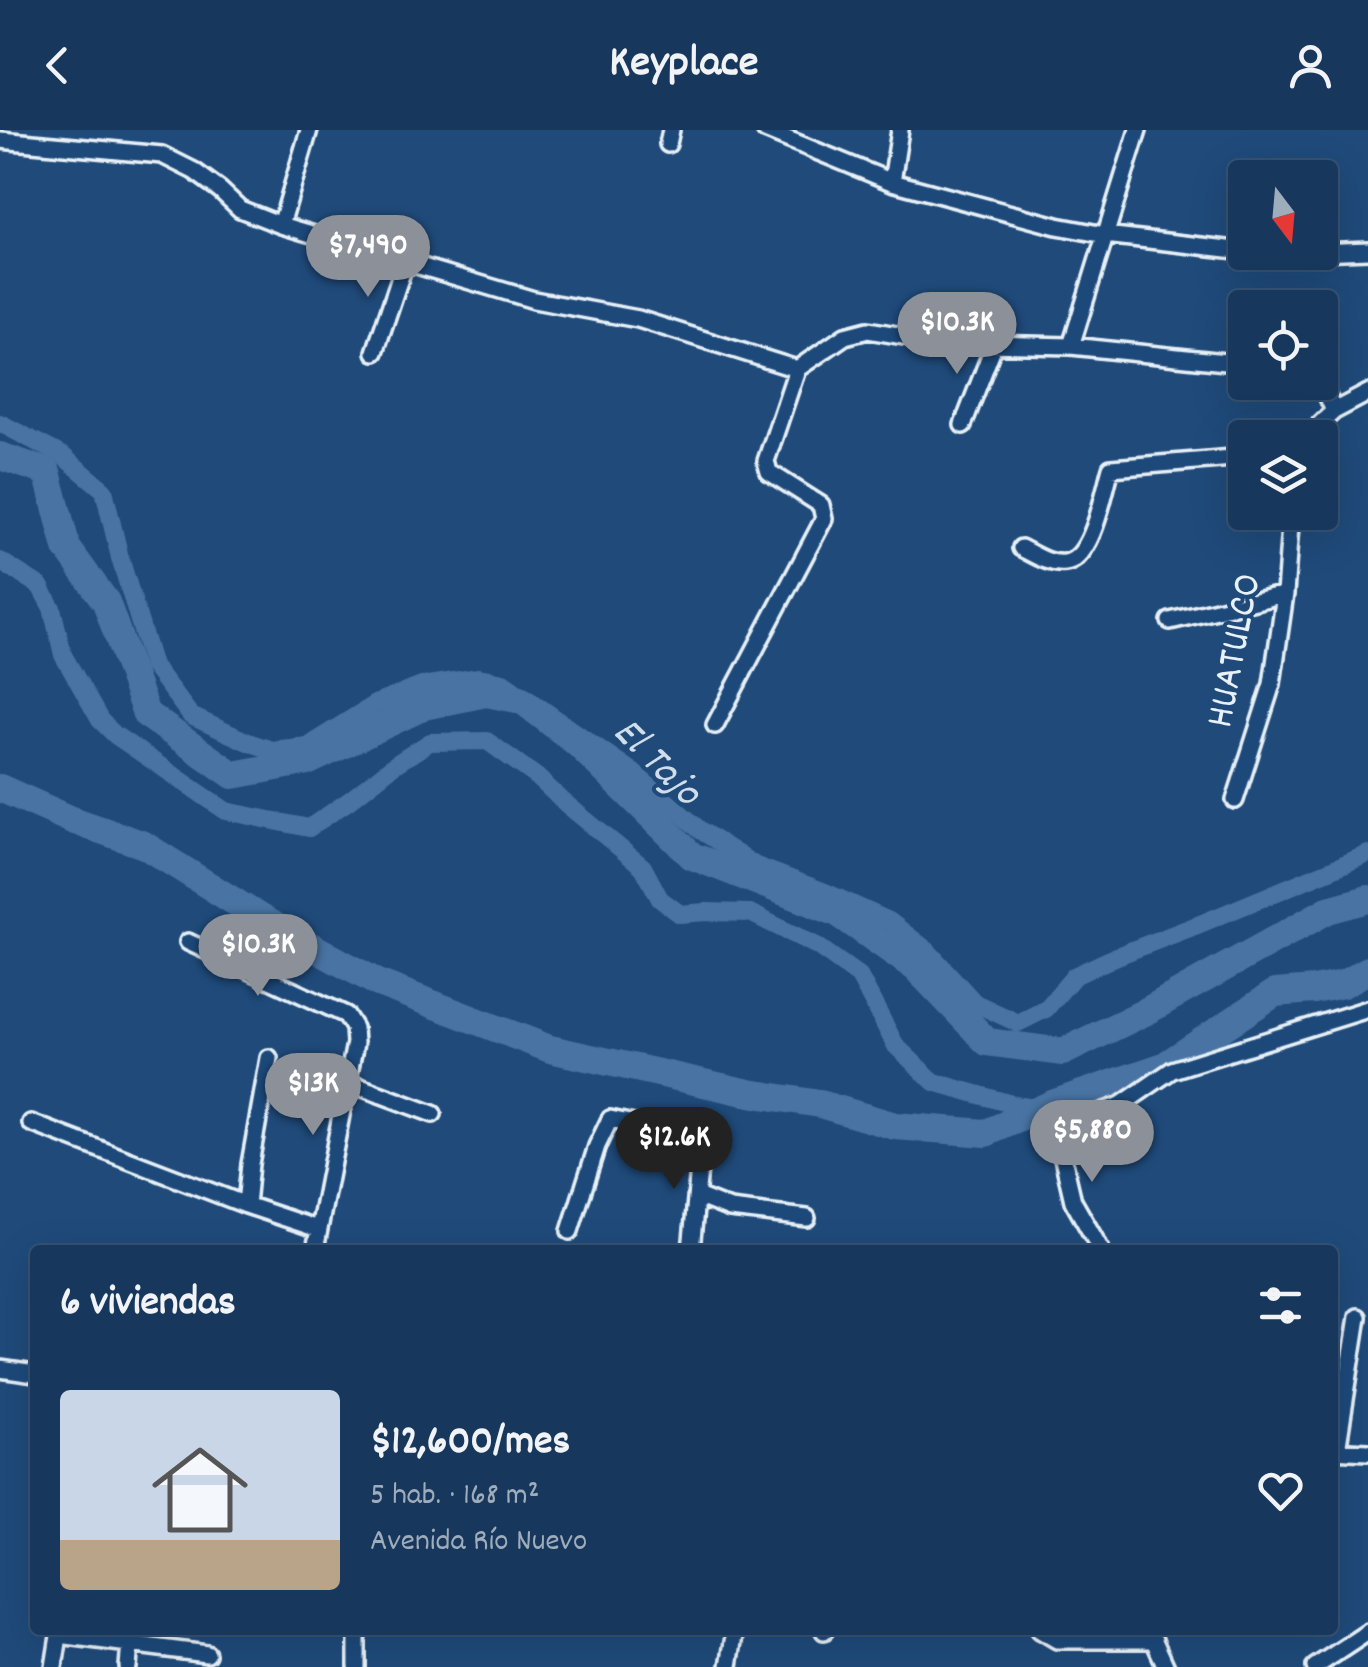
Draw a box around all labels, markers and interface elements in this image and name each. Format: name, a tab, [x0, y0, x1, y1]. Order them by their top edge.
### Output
text: Keyplace	[609, 33, 759, 97]
icon: back	[30, 38, 85, 93]
icon: person	[1283, 38, 1338, 93]
north arrow	[1228, 160, 1338, 270]
map controls	[1228, 160, 1338, 530]
pin: $7,490	[287, 215, 449, 300]
text: $7,490	[328, 224, 408, 270]
button: locate	[1228, 290, 1338, 400]
pin: $10.3K	[876, 292, 1038, 377]
text: $10.3K	[920, 301, 994, 347]
button: layers	[1228, 420, 1338, 530]
street label: HUATULCO	[1194, 569, 1280, 733]
water label: El Tajo	[597, 706, 715, 824]
pin: $10.3K	[177, 914, 339, 999]
text: $10.3K	[221, 923, 295, 969]
pin: $13K	[254, 1053, 372, 1138]
text: $13K	[287, 1062, 339, 1108]
pin: $5,880	[1011, 1100, 1173, 1185]
pin: $12.6K	[593, 1107, 755, 1192]
text: $5,880	[1052, 1109, 1132, 1155]
text: $12.6K	[638, 1116, 711, 1162]
text: 6 viviendas	[60, 1275, 236, 1335]
icon: filters	[1253, 1278, 1308, 1333]
text: $12,600/mes	[370, 1414, 570, 1474]
icon: home	[140, 1430, 260, 1550]
icon: heart	[1253, 1463, 1308, 1518]
text: 5 hab. · 168 m²	[370, 1474, 539, 1520]
text: Avenida Río Nuevo	[370, 1520, 587, 1566]

